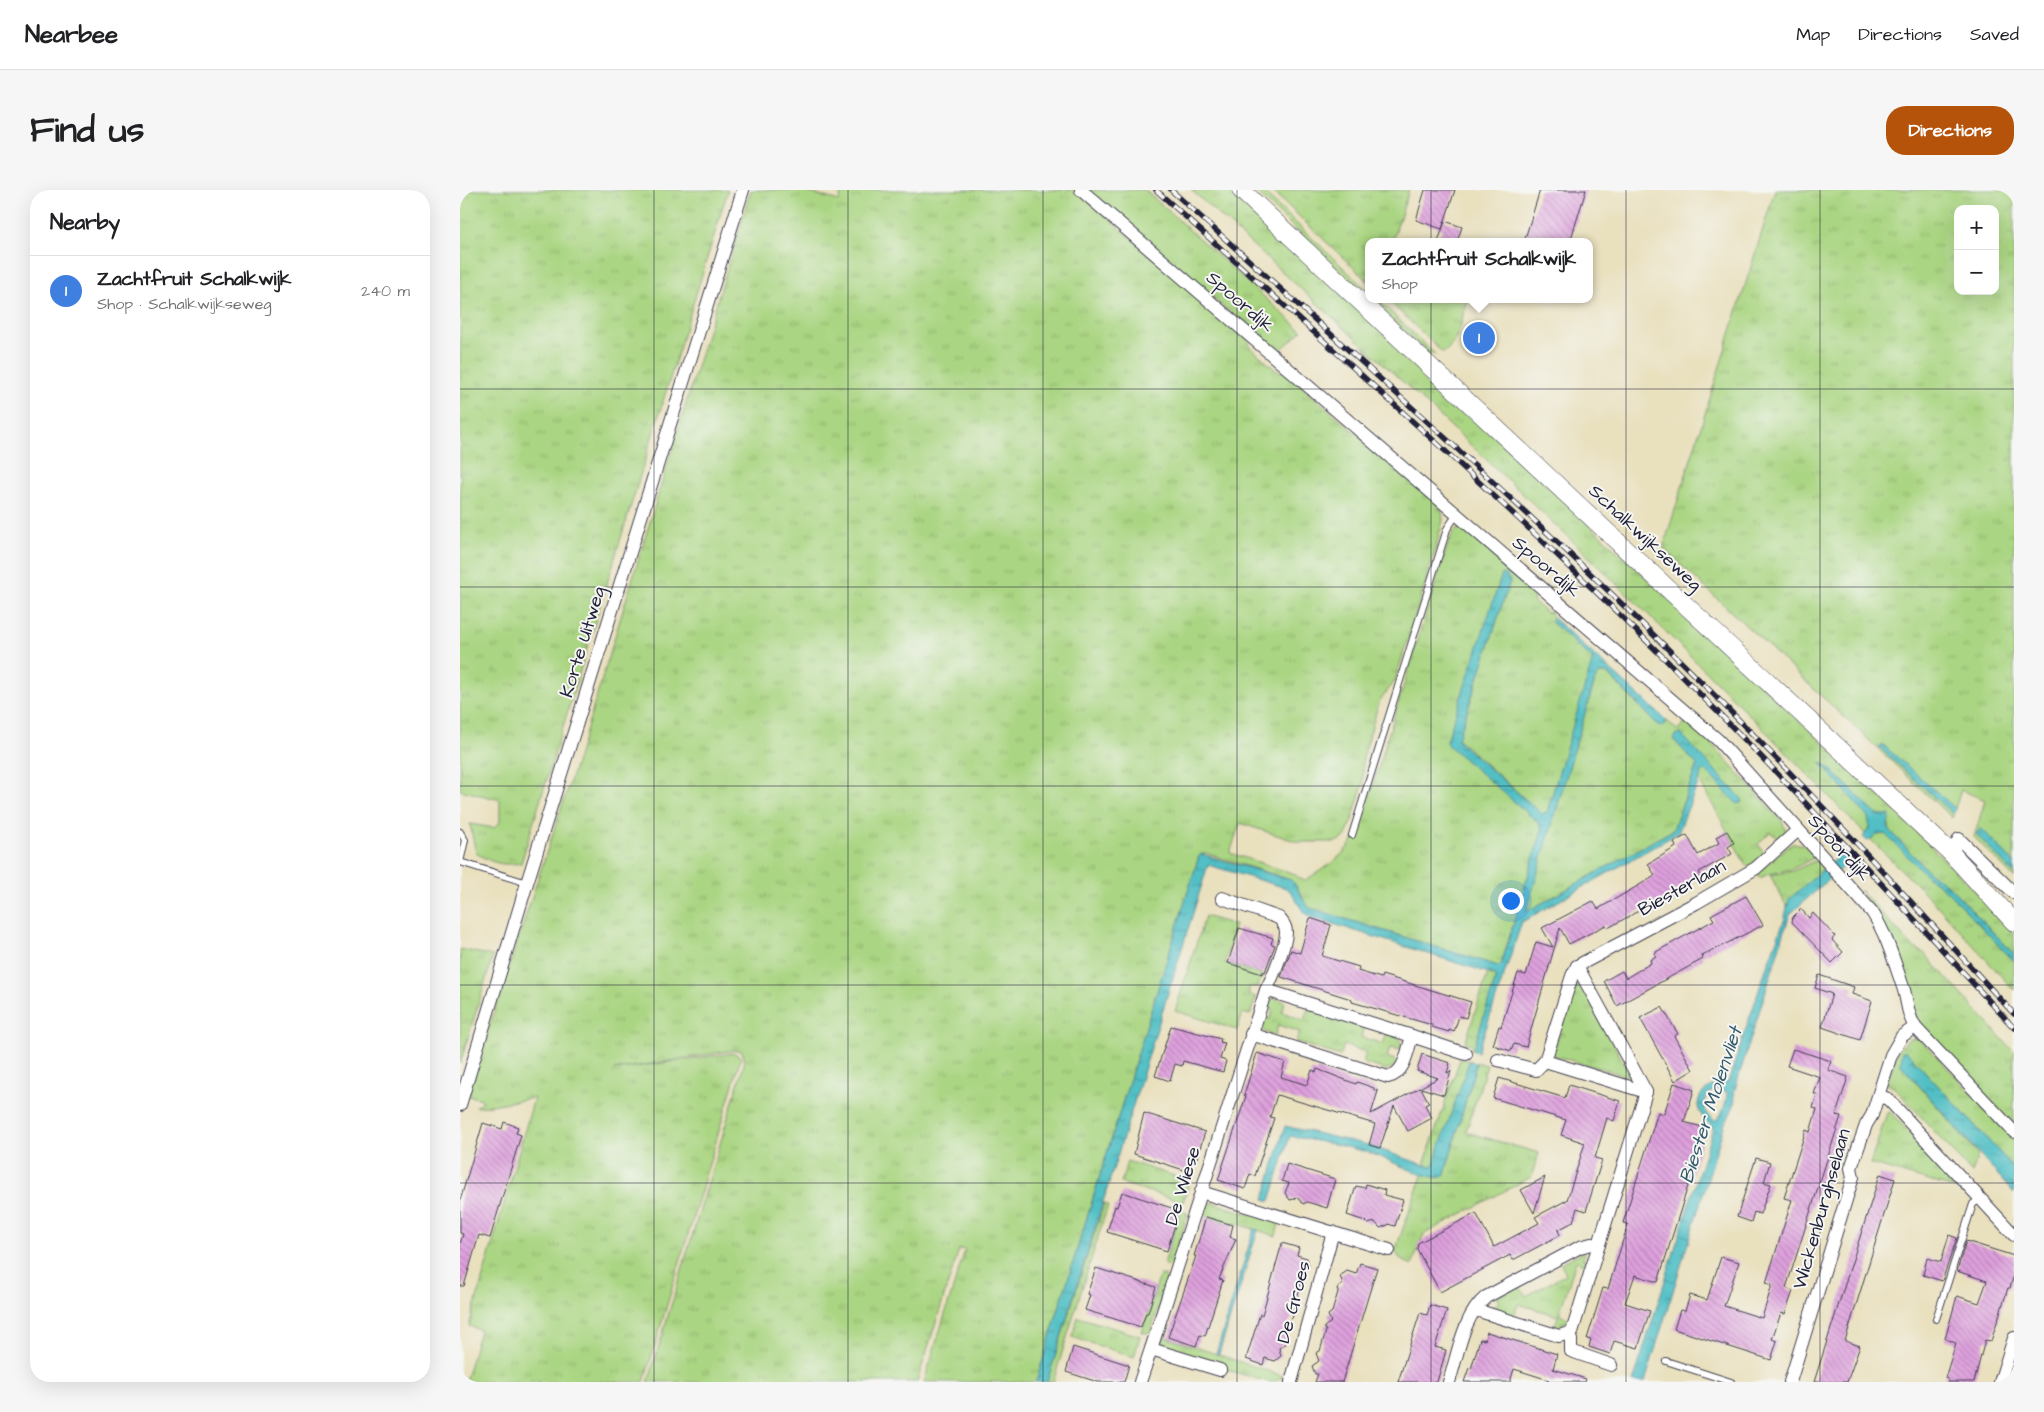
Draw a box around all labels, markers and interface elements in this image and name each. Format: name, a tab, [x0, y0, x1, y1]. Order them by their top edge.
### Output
text: Nearbee	[25, 18, 118, 52]
text: Map	[1796, 22, 1830, 47]
text: Directions	[1858, 22, 1942, 47]
text: Saved	[1970, 22, 2019, 47]
text: Find us	[30, 106, 144, 155]
button: Directions	[1886, 106, 2014, 155]
map controls	[1954, 205, 1999, 295]
button: +	[1954, 205, 1999, 250]
text: Nearby	[50, 208, 120, 237]
popup	[1365, 238, 1593, 303]
text: Zachtfruit Schalkwijk	[1382, 246, 1576, 273]
button: −	[1954, 250, 1999, 295]
street label: Spoordijk	[1200, 265, 1280, 339]
text: Zachtfruit Schalkwijk	[97, 266, 292, 293]
text: Shop	[1382, 273, 1418, 295]
text: 1	[65, 280, 67, 302]
text: 240 m	[361, 280, 410, 302]
text: Shop · Schalkwijkseweg	[97, 293, 272, 315]
pin: 1	[1463, 319, 1495, 357]
street label: Schalkwijkseweg	[1582, 478, 1708, 599]
street label: Spoordijk	[1506, 530, 1586, 604]
street label: Korte Uitweg	[553, 583, 614, 701]
street label: Spoordijk	[1801, 808, 1877, 888]
street label: Biesterlaan	[1633, 853, 1731, 923]
your location	[1498, 888, 1524, 914]
water label: Biester Molenvliet	[1672, 1021, 1750, 1187]
street label: Wickenburghselaan	[1786, 1126, 1859, 1293]
street label: De Wiese	[1158, 1143, 1208, 1229]
street label: De Groes	[1270, 1258, 1318, 1346]

